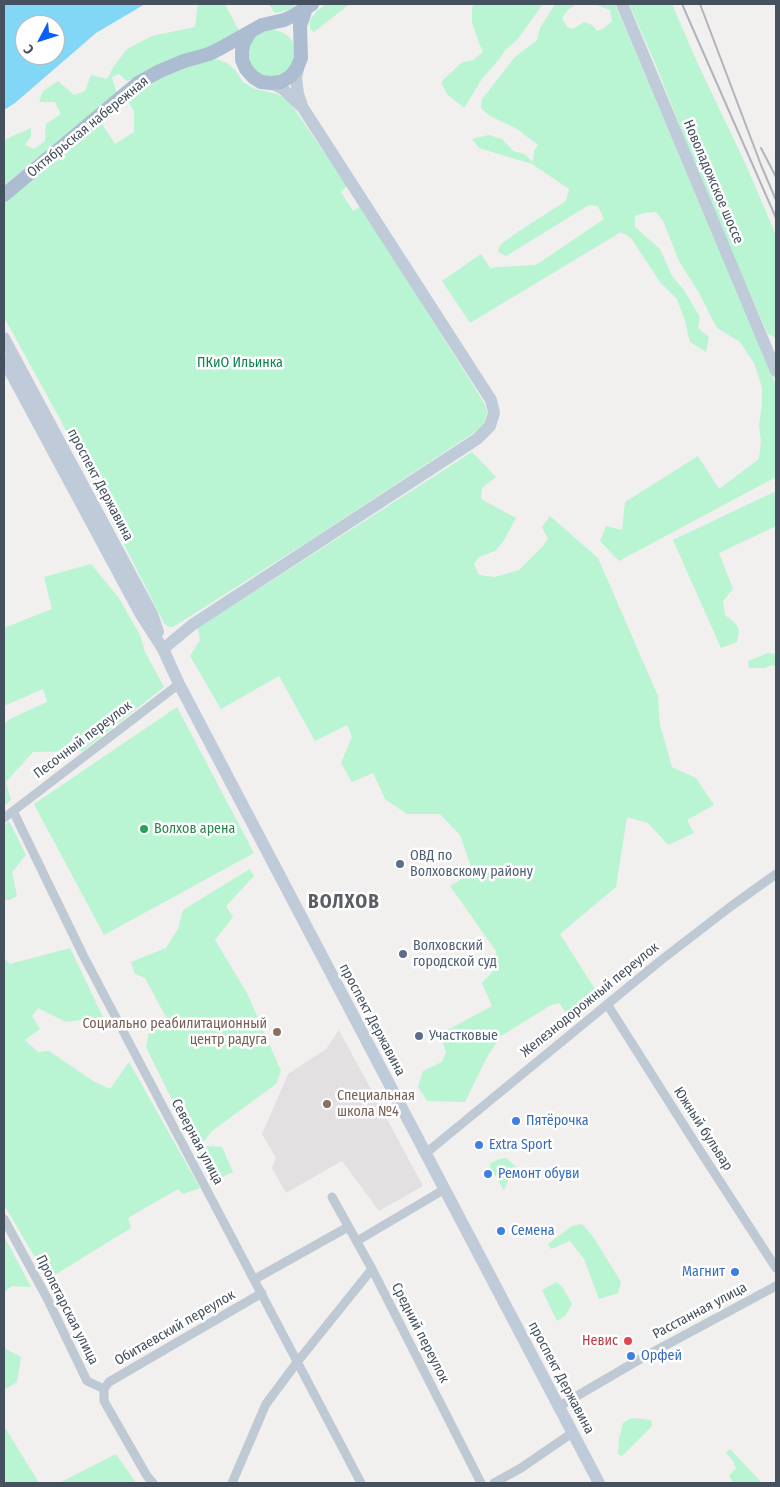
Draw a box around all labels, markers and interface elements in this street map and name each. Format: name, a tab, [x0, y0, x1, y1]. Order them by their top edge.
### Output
north arrow	[15, 15, 65, 65]
text: С	[20, 41, 38, 58]
street label: Октябрьская набережная	[24, 73, 152, 181]
street label: Новоладожское шоссе	[679, 118, 747, 246]
park label: ПКиО Ильинка	[197, 355, 283, 371]
street label: проспект Державина	[63, 426, 137, 544]
street label: Песочный переулок	[31, 698, 135, 782]
place label: Волхов арена	[154, 821, 235, 837]
marker: Волхов арена	[138, 823, 150, 835]
place label: ОВД по Волховскому району	[410, 848, 533, 880]
marker: ОВД по Волховскому району	[394, 858, 406, 870]
district label: ВОЛХОВ	[307, 892, 381, 914]
place label: Волховский городской суд	[413, 938, 497, 970]
street label: Железнодорожный переулок	[517, 939, 663, 1061]
marker: Волховский городской суд	[397, 948, 409, 960]
street label: проспект Державина	[335, 961, 409, 1079]
place label: Социально реабилитационный центр радуга	[83, 1016, 267, 1048]
marker: Социально реабилитационный центр радуга	[271, 1026, 283, 1038]
place label: Участковые	[429, 1028, 498, 1044]
marker: Участковые	[413, 1030, 425, 1042]
street label: Южный бульвар	[670, 1084, 736, 1174]
place label: Специальная школа №4	[337, 1088, 415, 1120]
street label: Северная улица	[167, 1096, 227, 1188]
marker: Специальная школа №4	[321, 1098, 333, 1110]
place label: Пятёрочка	[526, 1113, 589, 1129]
marker: Пятёрочка	[510, 1115, 522, 1127]
place label: Extra Sport	[489, 1137, 552, 1153]
marker: Extra Sport	[473, 1139, 485, 1151]
place label: Ремонт обуви	[498, 1166, 580, 1182]
marker: Ремонт обуви	[482, 1168, 494, 1180]
place label: Семена	[511, 1223, 554, 1239]
marker: Семена	[495, 1225, 507, 1237]
street label: Пролетарская улица	[32, 1252, 102, 1368]
place label: Магнит	[682, 1264, 725, 1280]
marker: Магнит	[729, 1266, 741, 1278]
street label: Расстанная улица	[650, 1279, 750, 1343]
street label: Средний переулок	[388, 1280, 452, 1386]
street label: Обитаевский переулок	[112, 1287, 238, 1369]
street label: проспект Державина	[524, 1319, 598, 1437]
place label: Невис	[582, 1333, 618, 1349]
marker: Невис	[622, 1335, 634, 1347]
place label: Орфей	[641, 1348, 682, 1364]
marker: Орфей	[625, 1350, 637, 1362]

